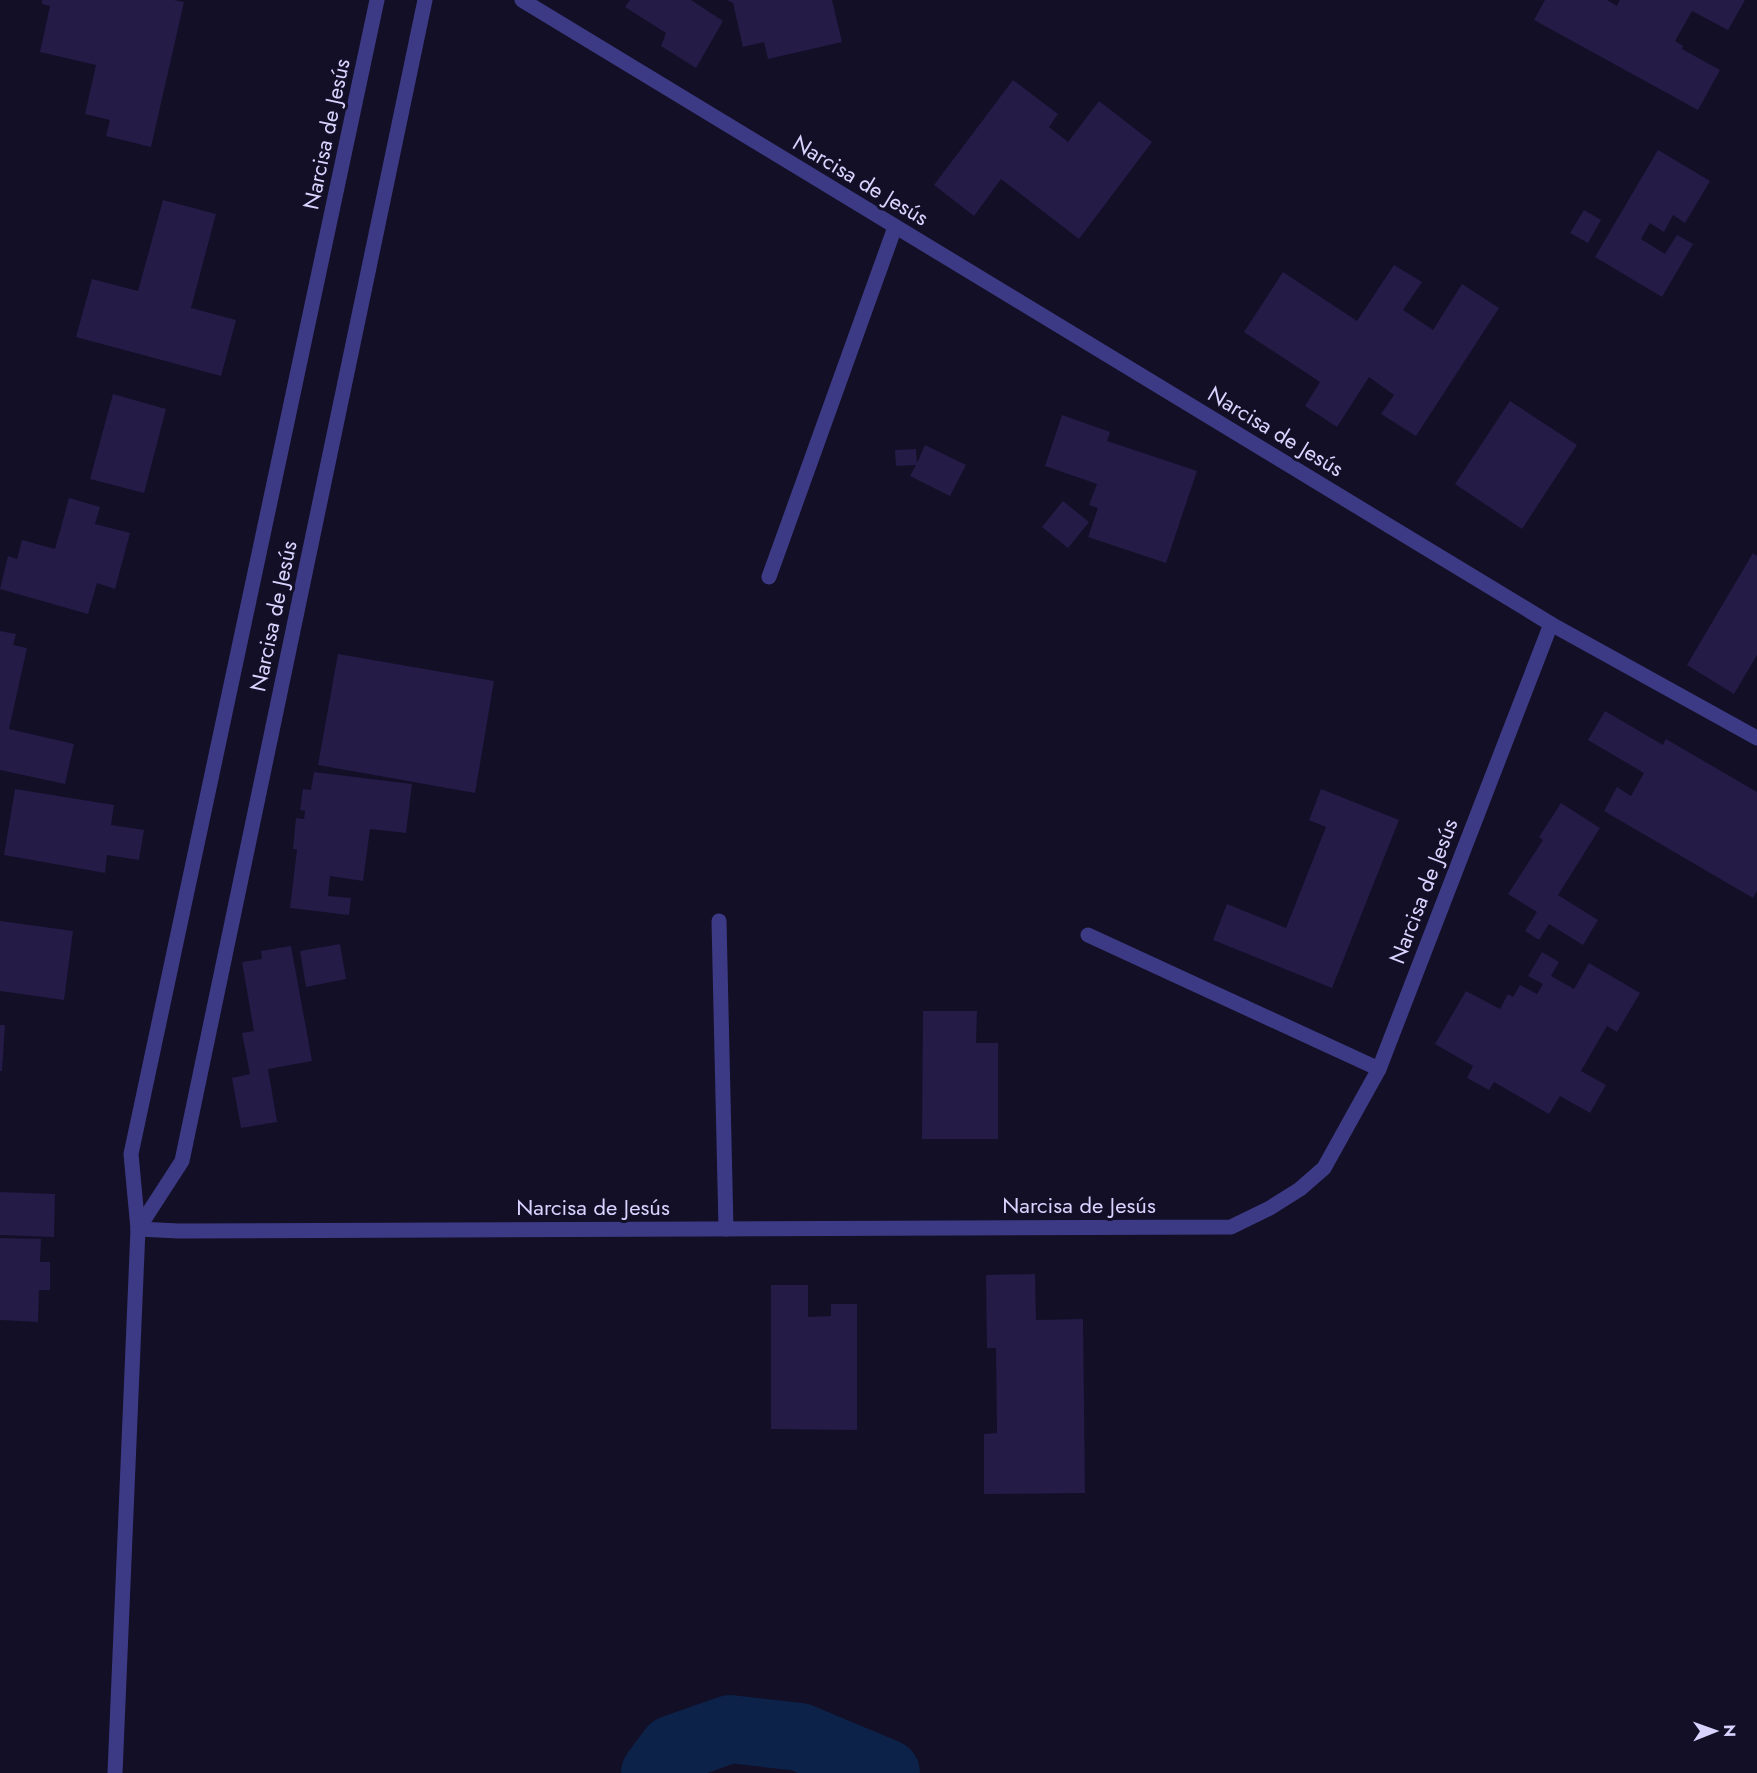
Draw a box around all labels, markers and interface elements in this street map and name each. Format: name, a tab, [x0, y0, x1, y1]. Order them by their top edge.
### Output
street label: Narcisa de Jesús	[294, 55, 358, 212]
street label: Narcisa de Jesús	[787, 127, 935, 233]
street label: Narcisa de Jesús	[1202, 378, 1350, 484]
street label: Narcisa de Jesús	[241, 537, 305, 694]
street label: Narcisa de Jesús	[1381, 813, 1465, 968]
street label: Narcisa de Jesús	[1002, 1189, 1156, 1221]
street label: Narcisa de Jesús	[516, 1191, 670, 1223]
north arrow	[1685, 1701, 1745, 1761]
text: N	[1718, 1724, 1741, 1737]

